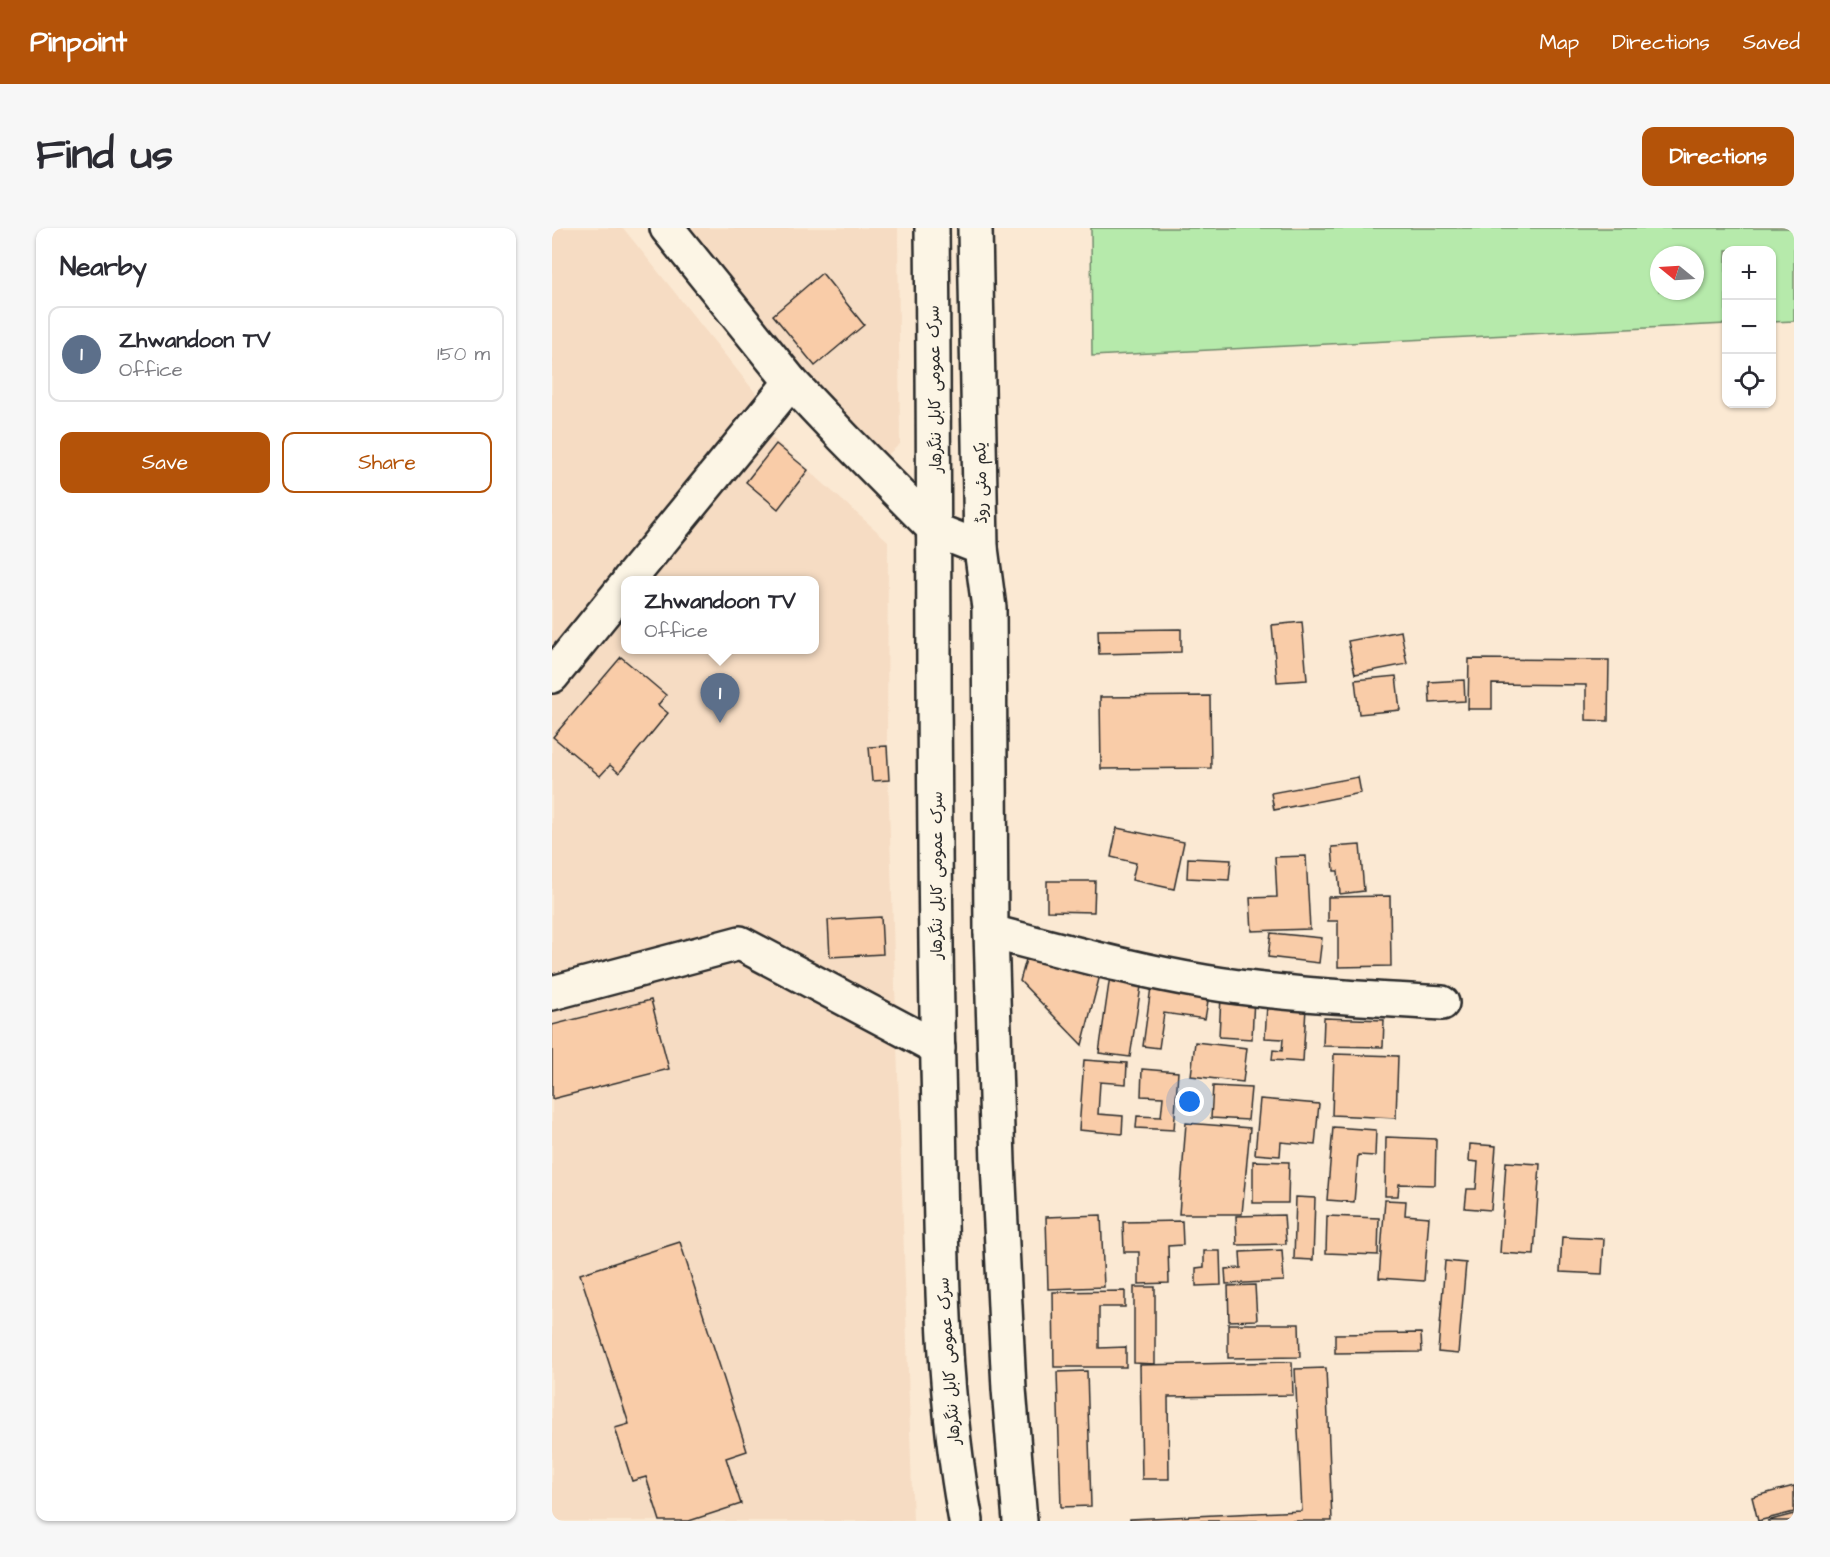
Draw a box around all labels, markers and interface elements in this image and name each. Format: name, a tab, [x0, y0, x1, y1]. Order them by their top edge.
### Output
text: Pinpoint	[30, 23, 127, 62]
text: Map	[1539, 28, 1579, 57]
text: Directions	[1612, 28, 1710, 57]
text: Saved	[1743, 28, 1800, 57]
text: Find us	[36, 127, 173, 185]
button: Directions	[1642, 127, 1794, 186]
north arrow	[1650, 246, 1704, 300]
map controls	[1722, 246, 1776, 408]
button: +	[1722, 246, 1776, 300]
text: Nearby	[60, 249, 147, 285]
button: −	[1722, 300, 1776, 354]
street label: سرک عمومی کابل ننگرهار	[923, 305, 947, 474]
text: Zhwandoon TV	[119, 325, 270, 356]
text: 1	[80, 340, 83, 368]
text: 150 m	[437, 340, 490, 368]
button: locate	[1722, 354, 1776, 408]
text: Office	[119, 356, 183, 384]
button: Save	[60, 432, 270, 493]
button: Share	[282, 432, 492, 493]
street label: یکم مئی روڈ	[969, 442, 994, 524]
popup	[621, 576, 819, 654]
text: Zhwandoon TV	[644, 586, 796, 617]
text: Office	[644, 617, 708, 645]
pin: 1	[700, 674, 740, 723]
street label: سرک عمومی کابل ننگرهار	[926, 791, 948, 960]
your location	[1175, 1087, 1204, 1116]
street label: سرک عمومی کابل ننگرهار	[932, 1276, 966, 1446]

